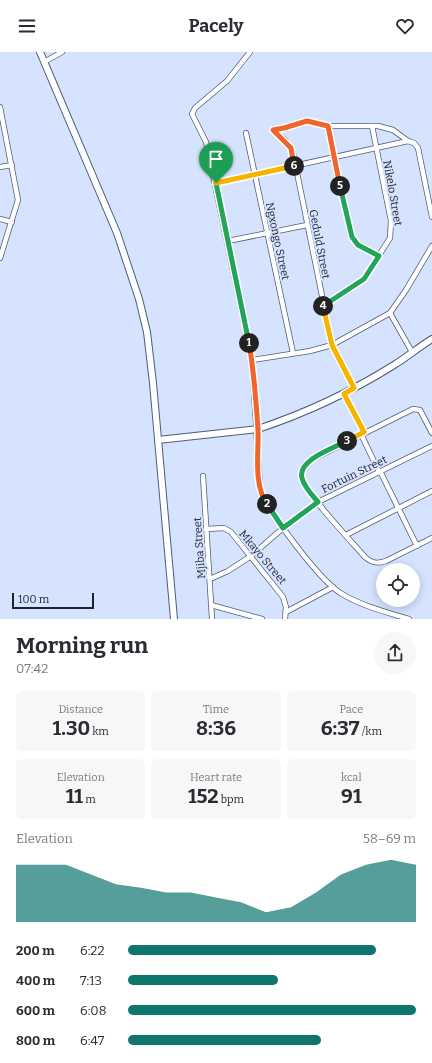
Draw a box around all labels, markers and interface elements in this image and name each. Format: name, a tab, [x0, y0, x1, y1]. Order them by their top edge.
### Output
icon: menu	[16, 15, 38, 37]
text: Pacely	[189, 15, 243, 37]
icon: heart	[394, 15, 416, 37]
pin	[199, 142, 233, 183]
icon: arrive	[205, 148, 227, 170]
pin: 6	[284, 156, 304, 176]
text: 6	[291, 159, 297, 172]
street label: Nikelo Street	[380, 159, 405, 227]
pin: 5	[330, 176, 350, 196]
text: 5	[337, 179, 343, 192]
street label: Ngxongo Street	[263, 201, 292, 281]
street label: Geduld Street	[306, 208, 333, 280]
pin: 4	[313, 296, 333, 316]
text: 4	[320, 299, 326, 312]
pin: 1	[239, 333, 259, 353]
text: 1	[247, 336, 251, 349]
pin: 3	[337, 431, 357, 451]
text: 3	[344, 434, 350, 447]
street label: Fortuin Street	[319, 453, 389, 496]
pin: 2	[257, 494, 277, 514]
text: 2	[264, 497, 270, 510]
street label: Mjiba Street	[191, 517, 208, 579]
street label: Mkayo Street	[236, 528, 289, 587]
map controls	[376, 563, 420, 607]
button: locate	[376, 563, 420, 607]
scale bar	[12, 591, 94, 610]
text: 100 m	[18, 593, 49, 606]
text: Morning run	[16, 632, 148, 659]
button: share	[374, 632, 416, 674]
text: 07:42	[16, 661, 48, 676]
text: Distance	[58, 703, 103, 716]
text: Time	[203, 703, 229, 716]
text: Pace	[339, 703, 363, 716]
text: 1.30	[52, 716, 90, 740]
text: 8:36	[196, 716, 236, 740]
text: 6:37	[321, 716, 360, 740]
text: km	[90, 725, 109, 738]
text: /km	[360, 725, 382, 738]
text: Elevation	[57, 771, 105, 784]
text: Heart rate	[190, 771, 242, 784]
text: kcal	[341, 771, 362, 784]
text: 11	[66, 784, 83, 808]
text: 152	[188, 784, 218, 808]
text: 91	[341, 784, 362, 808]
text: m	[83, 793, 96, 806]
text: bpm	[218, 793, 244, 806]
text: Elevation	[16, 831, 73, 846]
text: 58–69 m	[363, 831, 416, 846]
text: 200 m	[16, 943, 55, 958]
text: 6:22	[80, 943, 105, 958]
text: 400 m	[16, 973, 55, 988]
text: 7:13	[80, 973, 102, 988]
text: 600 m	[16, 1003, 55, 1018]
text: 6:08	[80, 1003, 107, 1018]
text: 800 m	[16, 1033, 55, 1048]
text: 6:47	[80, 1033, 104, 1048]

